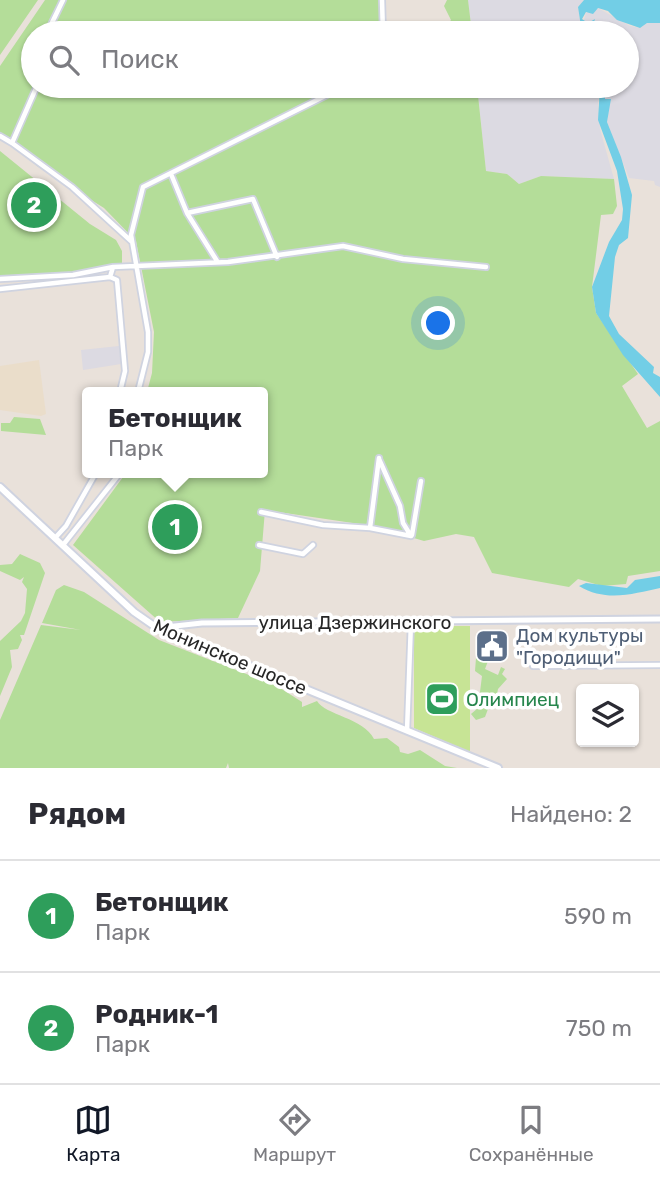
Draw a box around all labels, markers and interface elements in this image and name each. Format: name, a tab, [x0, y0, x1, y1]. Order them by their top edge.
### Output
search box	[21, 21, 639, 98]
icon: search	[45, 41, 83, 79]
text: Поиск	[101, 44, 179, 75]
pin: 2	[11, 179, 57, 231]
your location	[421, 306, 455, 340]
popup	[82, 387, 268, 478]
text: Бетонщик	[108, 403, 242, 434]
text: Парк	[108, 434, 163, 462]
pin: 1	[152, 501, 198, 553]
street label: улица Дзержинского	[259, 611, 451, 634]
street label: Монинское шоссе	[150, 614, 310, 700]
place label: Дом культуры "Городищи"	[516, 624, 643, 669]
public building icon: Дом культуры "Городищи"	[473, 627, 511, 665]
sports icon: Олимпиец	[423, 680, 461, 718]
map controls	[576, 684, 639, 747]
button: layers	[576, 684, 639, 747]
place label: Олимпиец	[466, 688, 560, 711]
text: Рядом	[28, 796, 126, 832]
text: Найдено: 2	[510, 800, 632, 828]
text: Бетонщик	[95, 887, 229, 918]
text: 1	[45, 902, 57, 930]
text: 590 m	[564, 902, 632, 930]
text: Парк	[95, 918, 150, 946]
text: Родник-1	[95, 999, 218, 1030]
text: 2	[44, 1014, 58, 1042]
text: 750 m	[566, 1014, 632, 1042]
text: Парк	[95, 1030, 150, 1058]
tab: Карта	[66, 1101, 121, 1166]
tab: Маршрут	[253, 1101, 336, 1166]
tab: Сохранённые	[469, 1101, 594, 1166]

